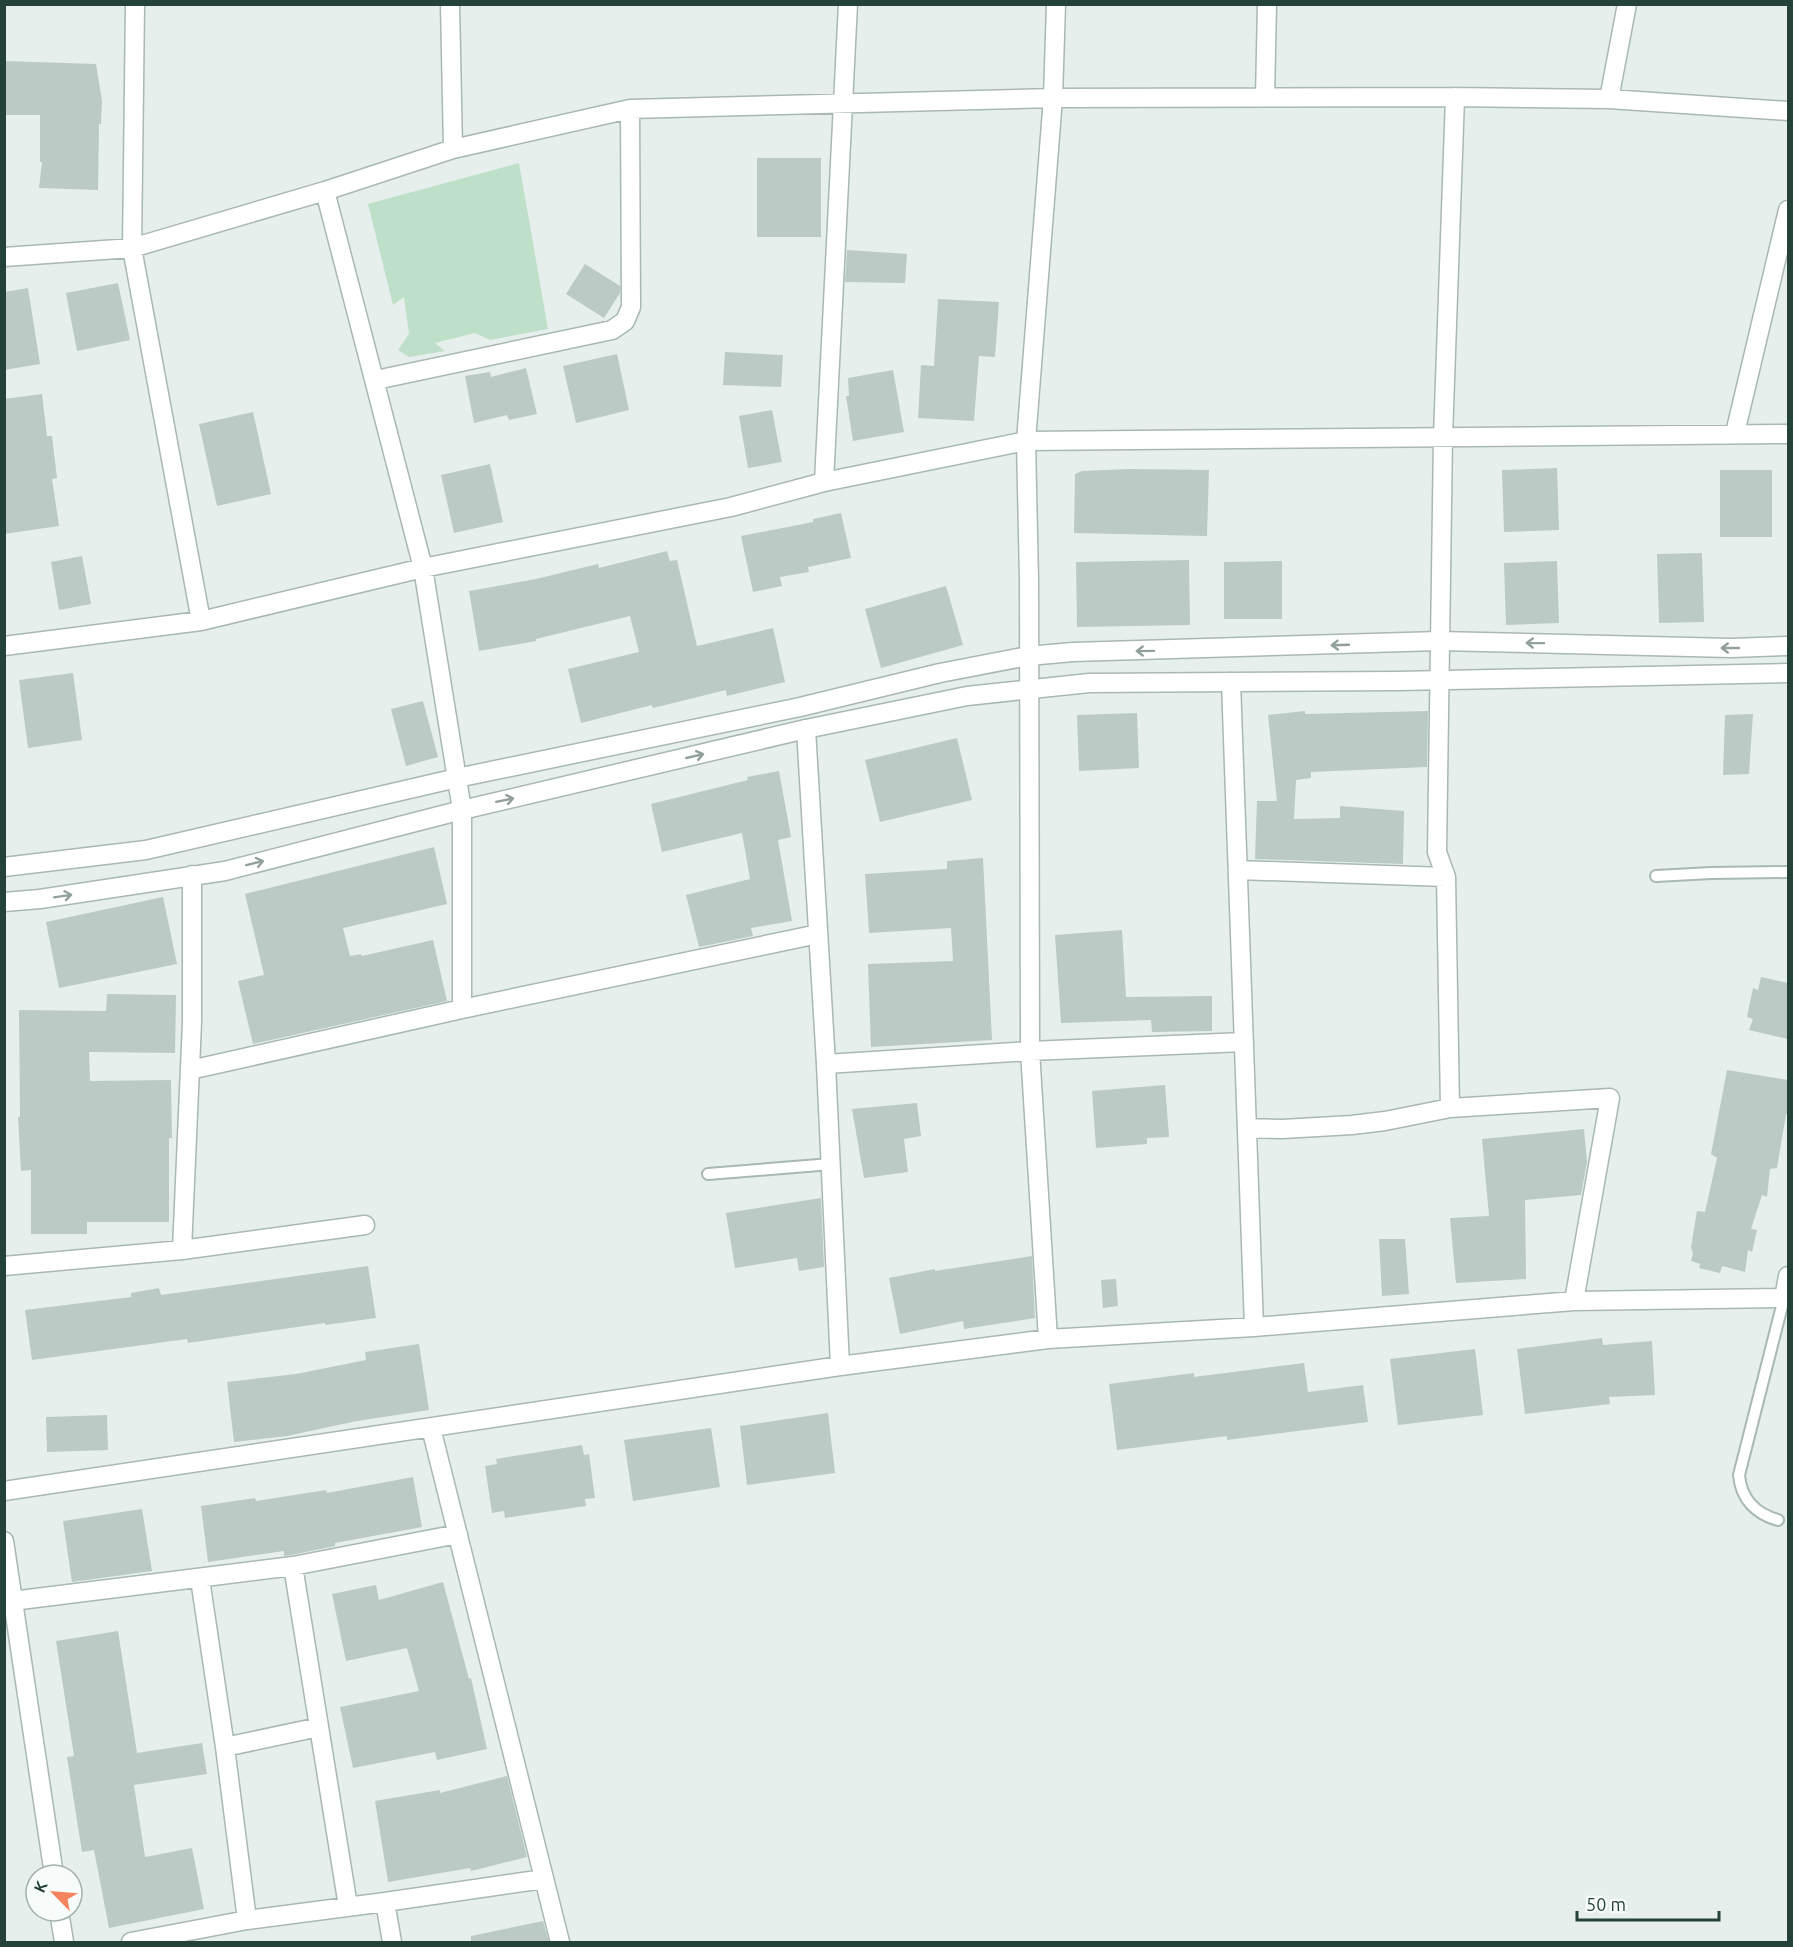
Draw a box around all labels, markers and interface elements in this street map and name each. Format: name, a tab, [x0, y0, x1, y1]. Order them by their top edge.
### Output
one-way arrow	[1526, 638, 1546, 649]
one-way arrow	[1331, 639, 1351, 650]
one-way arrow	[1721, 642, 1741, 654]
one-way arrow	[1136, 645, 1156, 656]
one-way arrow	[685, 749, 704, 761]
one-way arrow	[495, 794, 514, 805]
one-way arrow	[245, 857, 264, 869]
one-way arrow	[52, 890, 72, 901]
north arrow	[24, 1863, 84, 1923]
text: K	[30, 1878, 51, 1895]
scale bar	[1577, 1884, 1720, 1922]
text: 50 m	[1586, 1894, 1626, 1914]

